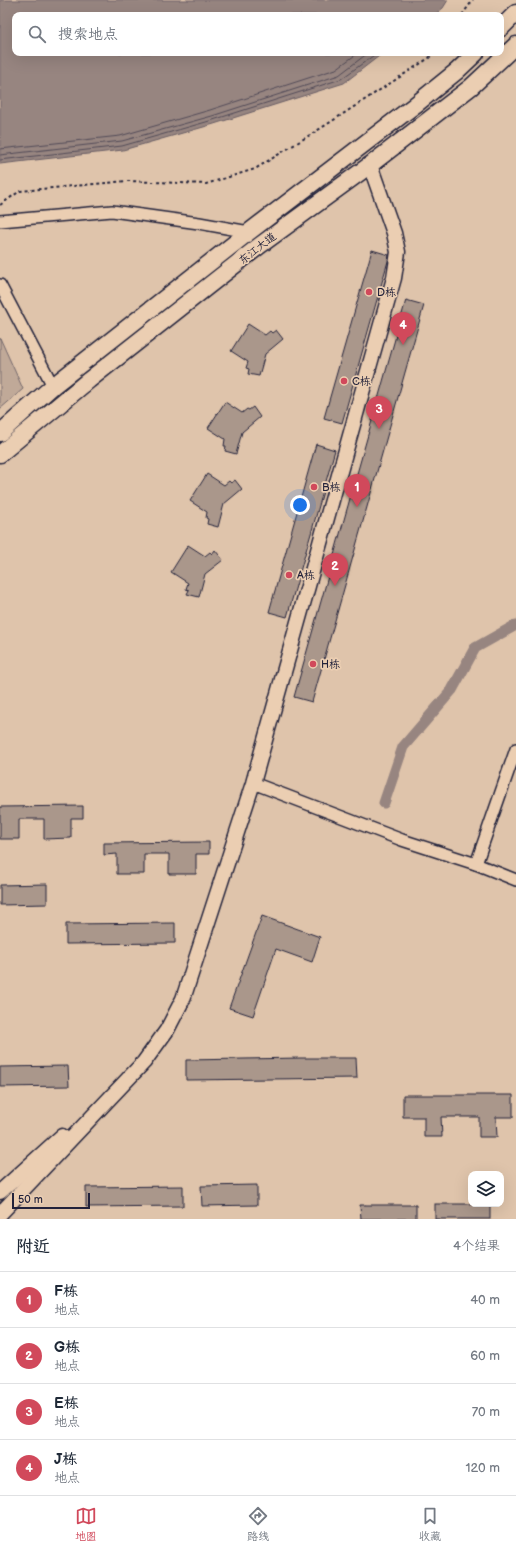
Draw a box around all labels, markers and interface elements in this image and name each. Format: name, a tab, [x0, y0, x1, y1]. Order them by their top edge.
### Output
search box	[12, 12, 504, 56]
icon: search	[26, 23, 48, 45]
text: 搜索地点	[58, 25, 118, 44]
street label: 东江大道	[236, 230, 279, 267]
place label: D栋	[377, 286, 396, 299]
marker: D栋	[364, 287, 374, 297]
pin: 4	[390, 312, 416, 345]
place label: C栋	[352, 375, 371, 388]
marker: C栋	[339, 376, 349, 386]
pin: 3	[366, 396, 392, 429]
pin: 1	[344, 474, 370, 507]
place label: B栋	[322, 481, 341, 494]
marker: B栋	[309, 482, 319, 492]
your location	[290, 495, 310, 515]
pin: 2	[322, 553, 348, 586]
place label: A栋	[297, 569, 315, 582]
marker: A栋	[284, 570, 294, 580]
place label: H栋	[321, 658, 340, 671]
marker: H栋	[308, 659, 318, 669]
map controls	[468, 1171, 504, 1207]
button: layers	[468, 1171, 504, 1207]
scale bar	[12, 1191, 90, 1210]
text: 50 m	[18, 1193, 43, 1206]
text: 附近	[16, 1237, 50, 1257]
text: 4个结果	[453, 1238, 500, 1254]
text: F栋	[54, 1282, 78, 1301]
text: 1	[26, 1292, 32, 1308]
text: 40 m	[470, 1292, 500, 1308]
text: 地点	[54, 1302, 80, 1318]
text: G栋	[54, 1338, 80, 1357]
text: 2	[25, 1348, 33, 1364]
text: 60 m	[470, 1348, 500, 1364]
text: 地点	[54, 1358, 80, 1374]
text: E栋	[54, 1394, 79, 1413]
text: 3	[25, 1404, 33, 1420]
text: 70 m	[472, 1404, 500, 1420]
text: 地点	[54, 1414, 80, 1430]
text: J栋	[54, 1450, 77, 1469]
text: 4	[25, 1460, 33, 1476]
text: 120 m	[465, 1460, 500, 1476]
text: 地点	[54, 1470, 80, 1486]
tab: 地图	[75, 1505, 97, 1543]
tab: 路线	[247, 1505, 269, 1543]
tab: 收藏	[419, 1505, 441, 1543]

